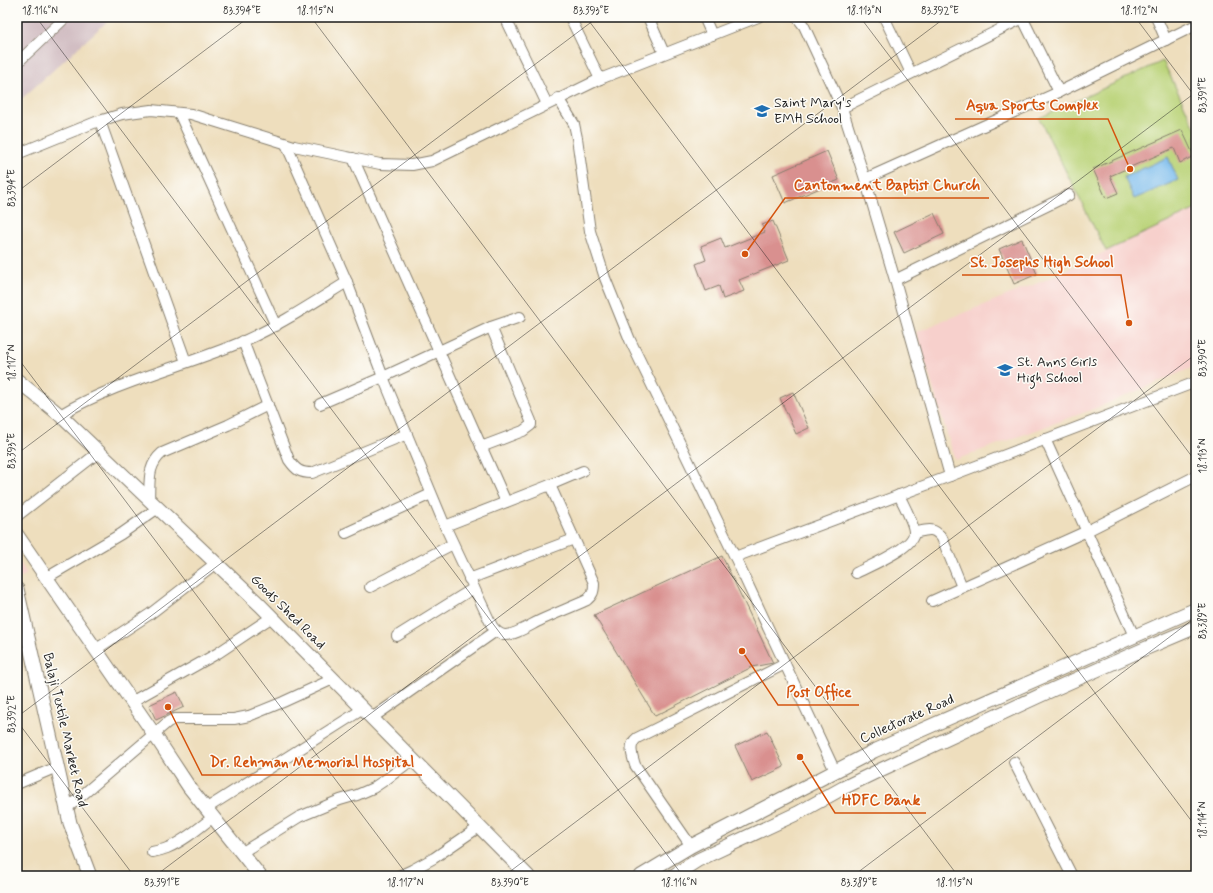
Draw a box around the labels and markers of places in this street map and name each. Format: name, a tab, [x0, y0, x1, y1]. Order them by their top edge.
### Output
callout: Aqua Sports Complex	[955, 92, 1108, 119]
place label: Saint Mary's EMH School	[774, 94, 851, 128]
school or university icon: Saint Mary's EMH School	[753, 102, 771, 120]
callout: Cantonment Baptist Church	[785, 171, 989, 198]
callout: St. Josephs High School	[962, 248, 1121, 275]
place label: St. Anns Girls High School	[1017, 353, 1097, 389]
school or university icon: St. Anns Girls High School	[996, 361, 1014, 379]
callout: Post Office	[778, 678, 859, 705]
callout: Dr. Rehman Memorial Hospital	[202, 748, 422, 775]
callout: HDFC Bank	[835, 786, 926, 813]

